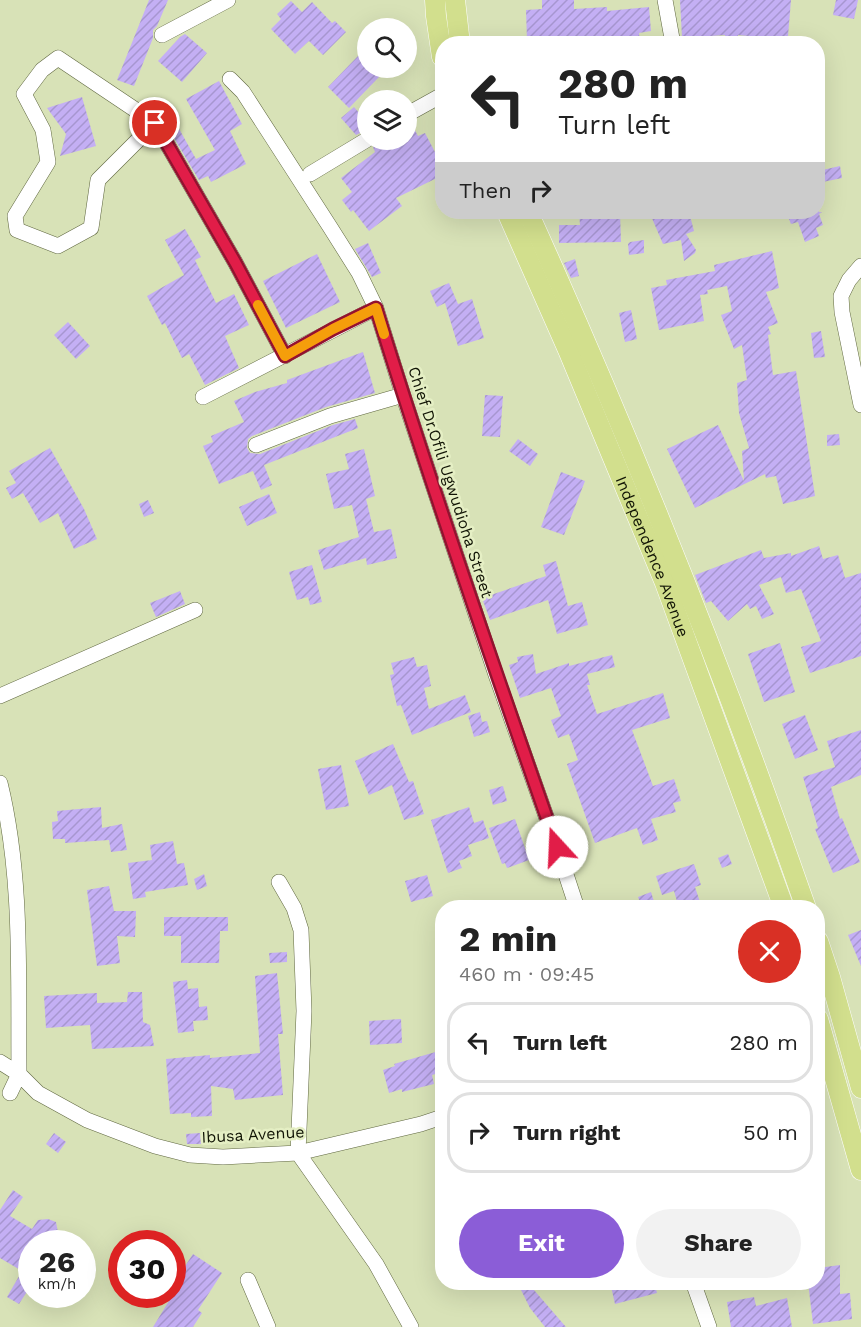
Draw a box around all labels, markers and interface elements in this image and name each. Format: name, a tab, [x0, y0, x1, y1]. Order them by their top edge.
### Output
map controls	[357, 18, 417, 150]
button: search	[357, 18, 417, 78]
text: 280 m	[558, 59, 688, 108]
icon: left	[459, 60, 537, 138]
button: layers	[357, 90, 417, 150]
pin	[129, 97, 180, 148]
icon: arrive	[138, 106, 171, 139]
text: Turn left	[558, 109, 670, 141]
icon: right	[524, 174, 557, 207]
text: Then	[459, 178, 512, 203]
street label: Chief Dr.Ofili Ugwudioha Street	[404, 364, 497, 600]
street label: Independence Avenue	[611, 473, 693, 640]
position arrow	[525, 815, 589, 879]
text: 2 min	[459, 918, 557, 960]
button: close	[738, 920, 801, 983]
text: 460 m · 09:45	[459, 962, 594, 986]
icon: left	[462, 1026, 495, 1059]
text: Turn left	[513, 1030, 607, 1055]
text: 280 m	[729, 1030, 798, 1055]
icon: right	[462, 1116, 495, 1149]
text: Turn right	[513, 1120, 620, 1145]
text: 50 m	[743, 1120, 798, 1145]
street label: Ibusa Avenue	[201, 1122, 305, 1147]
button: Exit	[459, 1209, 624, 1278]
button: Share	[636, 1209, 801, 1278]
speed limit sign: 30	[108, 1230, 186, 1308]
text: 26	[39, 1244, 75, 1279]
text: km/h	[38, 1275, 76, 1293]

